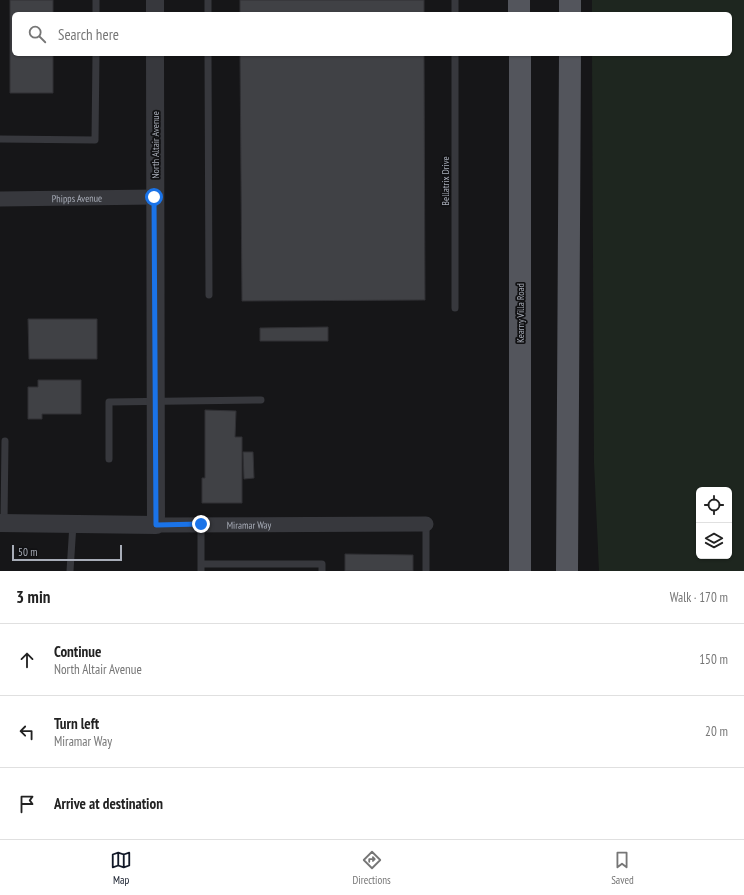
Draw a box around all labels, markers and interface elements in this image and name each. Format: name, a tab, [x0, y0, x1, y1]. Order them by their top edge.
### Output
search box	[12, 12, 732, 56]
icon: search	[26, 23, 48, 45]
text: Search here	[58, 25, 119, 44]
street label: North Altair Avenue	[149, 111, 162, 179]
street label: Bellatrix Drive	[439, 156, 452, 206]
route start	[145, 188, 163, 206]
street label: Phipps Avenue	[52, 191, 102, 205]
street label: Kearny Villa Road	[514, 283, 527, 343]
map controls	[696, 487, 732, 559]
button: locate	[696, 487, 732, 523]
route end	[192, 515, 210, 533]
street label: Miramar Way	[227, 518, 272, 531]
button: layers	[696, 523, 732, 559]
scale bar	[12, 543, 122, 562]
text: 50 m	[18, 545, 37, 559]
text: 3 min	[16, 586, 50, 608]
text: Walk · 170 m	[670, 589, 728, 606]
text: Continue	[54, 642, 101, 661]
icon: ahead	[16, 649, 38, 671]
text: 150 m	[699, 651, 728, 668]
text: North Altair Avenue	[54, 661, 142, 678]
text: Turn left	[54, 714, 99, 733]
icon: left	[16, 721, 38, 743]
text: 20 m	[705, 723, 728, 740]
text: Miramar Way	[54, 733, 112, 750]
icon: arrive	[16, 793, 38, 815]
text: Arrive at destination	[54, 794, 163, 813]
tab: Map	[110, 849, 132, 887]
tab: Directions	[353, 849, 391, 887]
tab: Saved	[611, 849, 634, 887]

